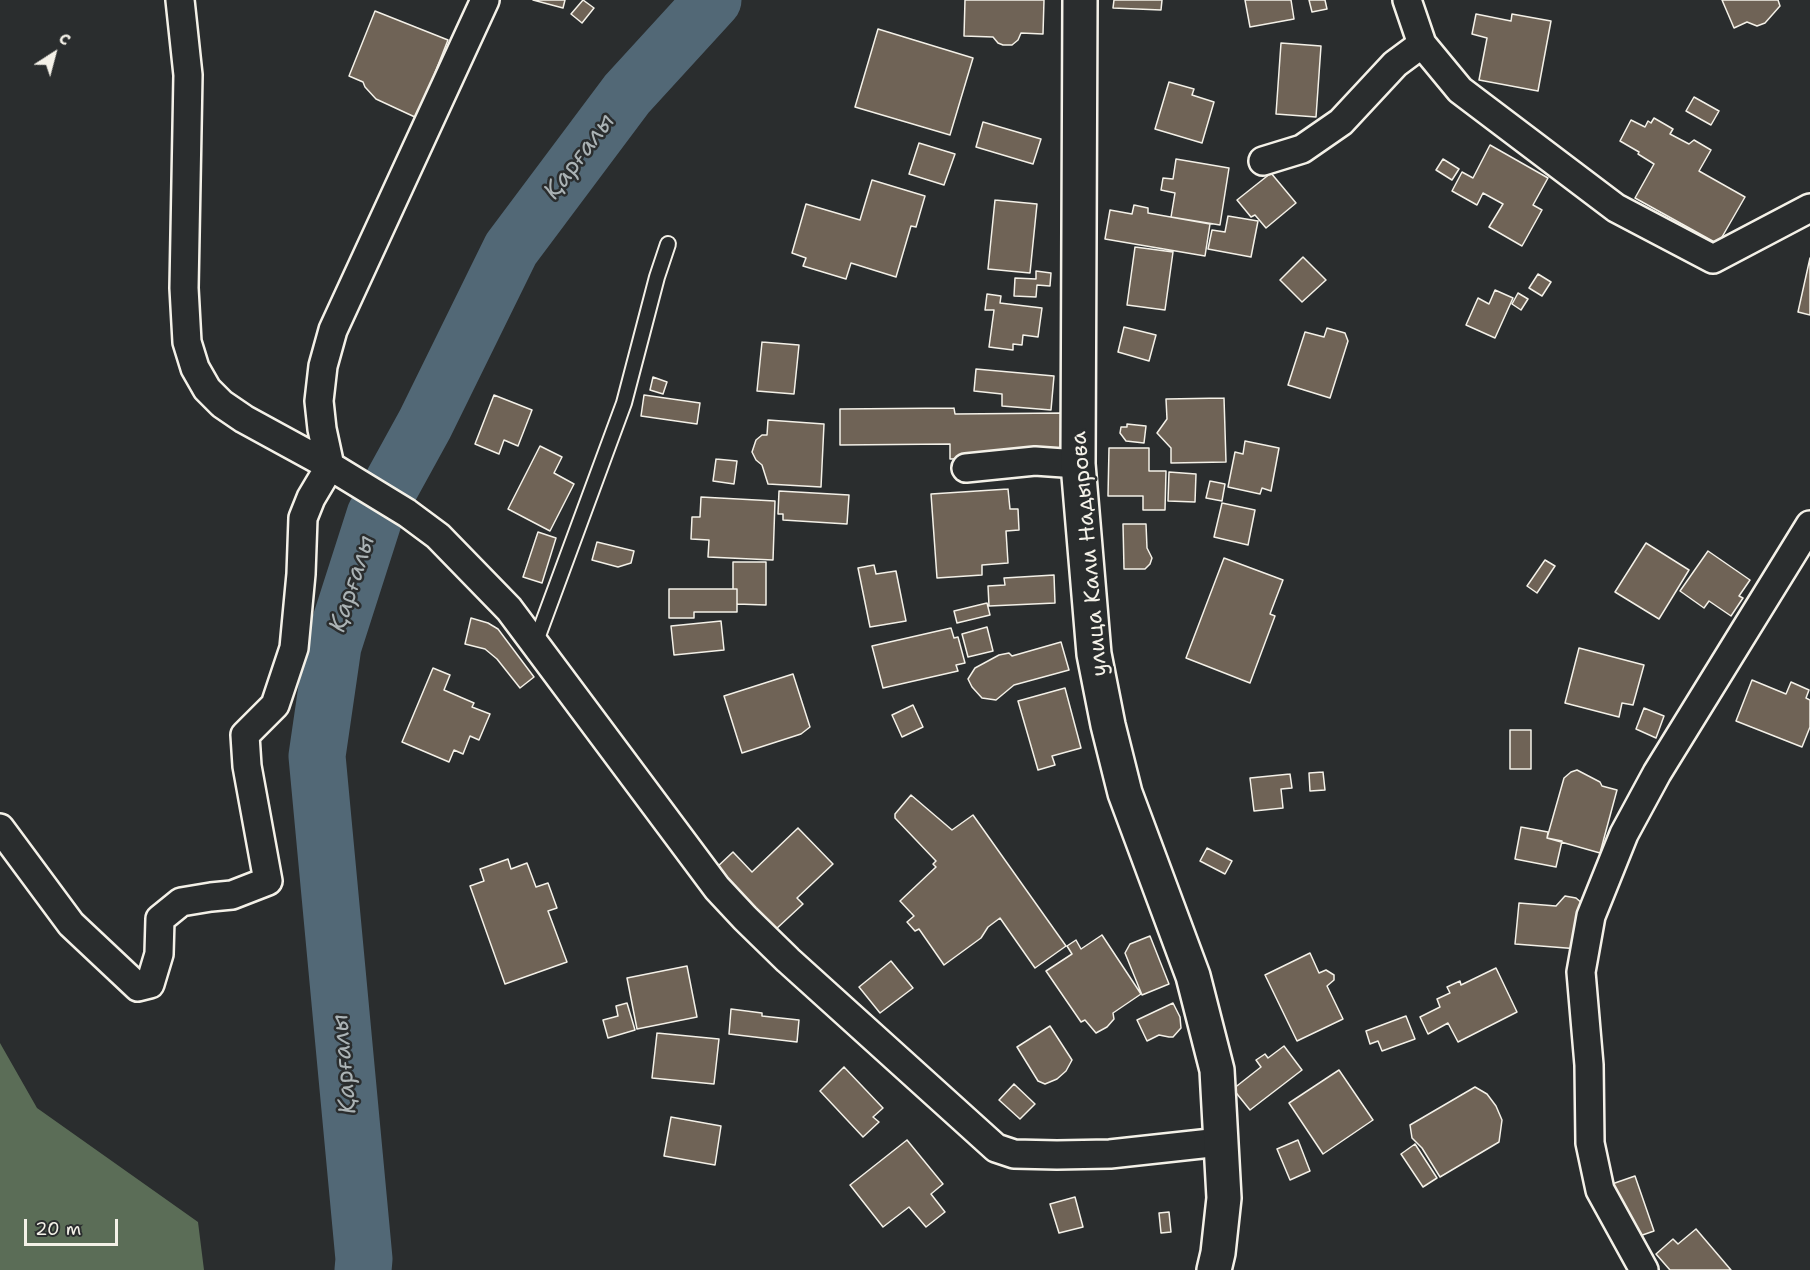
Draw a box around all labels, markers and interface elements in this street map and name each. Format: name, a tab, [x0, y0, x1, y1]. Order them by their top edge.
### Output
north arrow	[24, 24, 84, 84]
text: С	[55, 28, 75, 50]
water label: Қарғалы	[538, 108, 622, 206]
street label: улица Кали Надырова	[1066, 430, 1114, 678]
water label: Қарғалы	[324, 532, 382, 636]
water label: Қарғалы	[326, 1013, 364, 1115]
scale bar	[27, 1207, 122, 1245]
text: 20 m	[35, 1217, 81, 1241]

